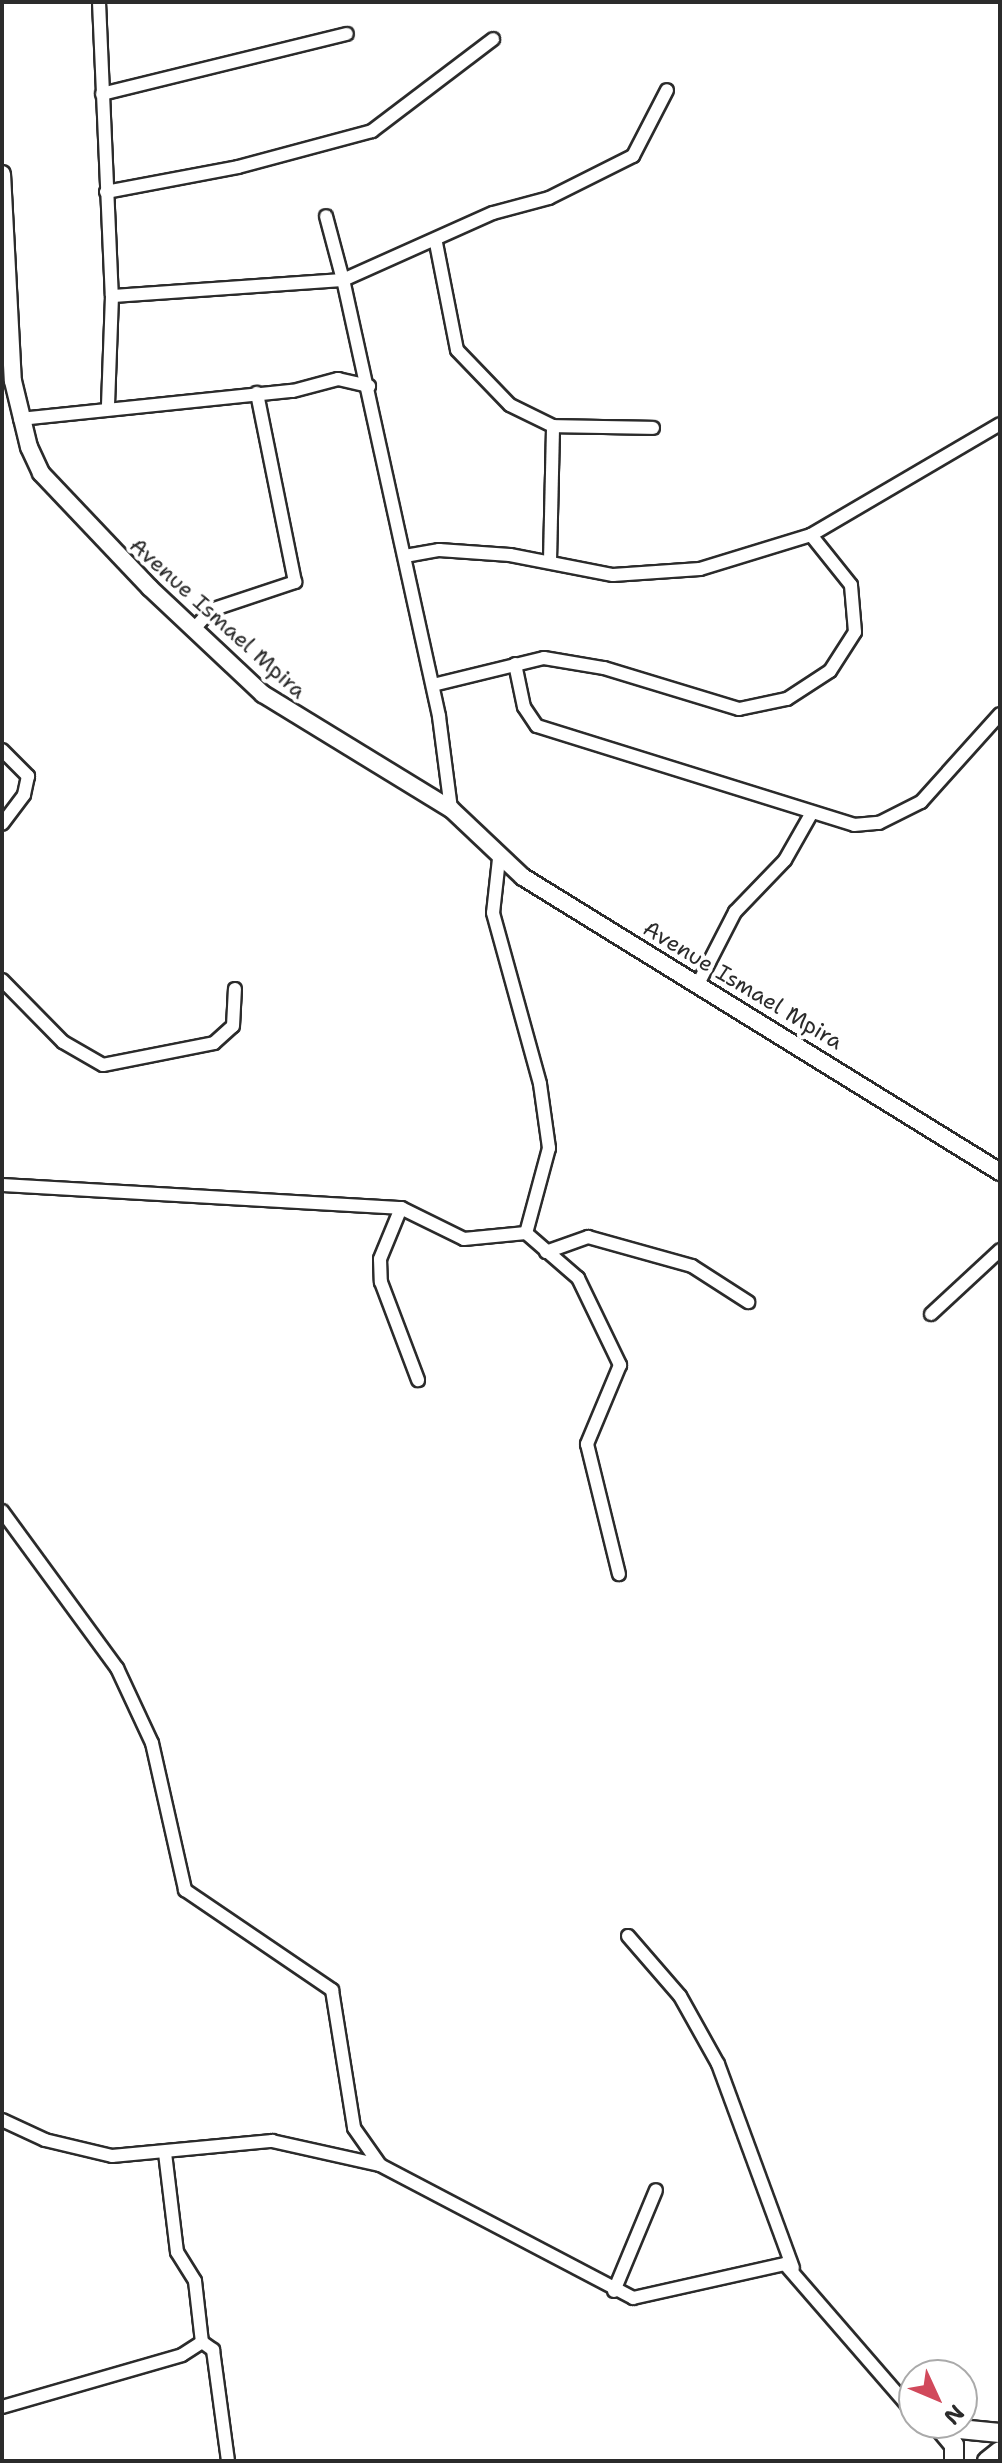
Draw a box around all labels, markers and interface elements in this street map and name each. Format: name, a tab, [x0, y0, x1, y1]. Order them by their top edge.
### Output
street label: Avenue Ismael Mpira	[124, 532, 312, 704]
street label: Avenue Ismael Mpira	[639, 915, 847, 1055]
north arrow	[898, 2359, 978, 2439]
text: N	[938, 2398, 971, 2431]

